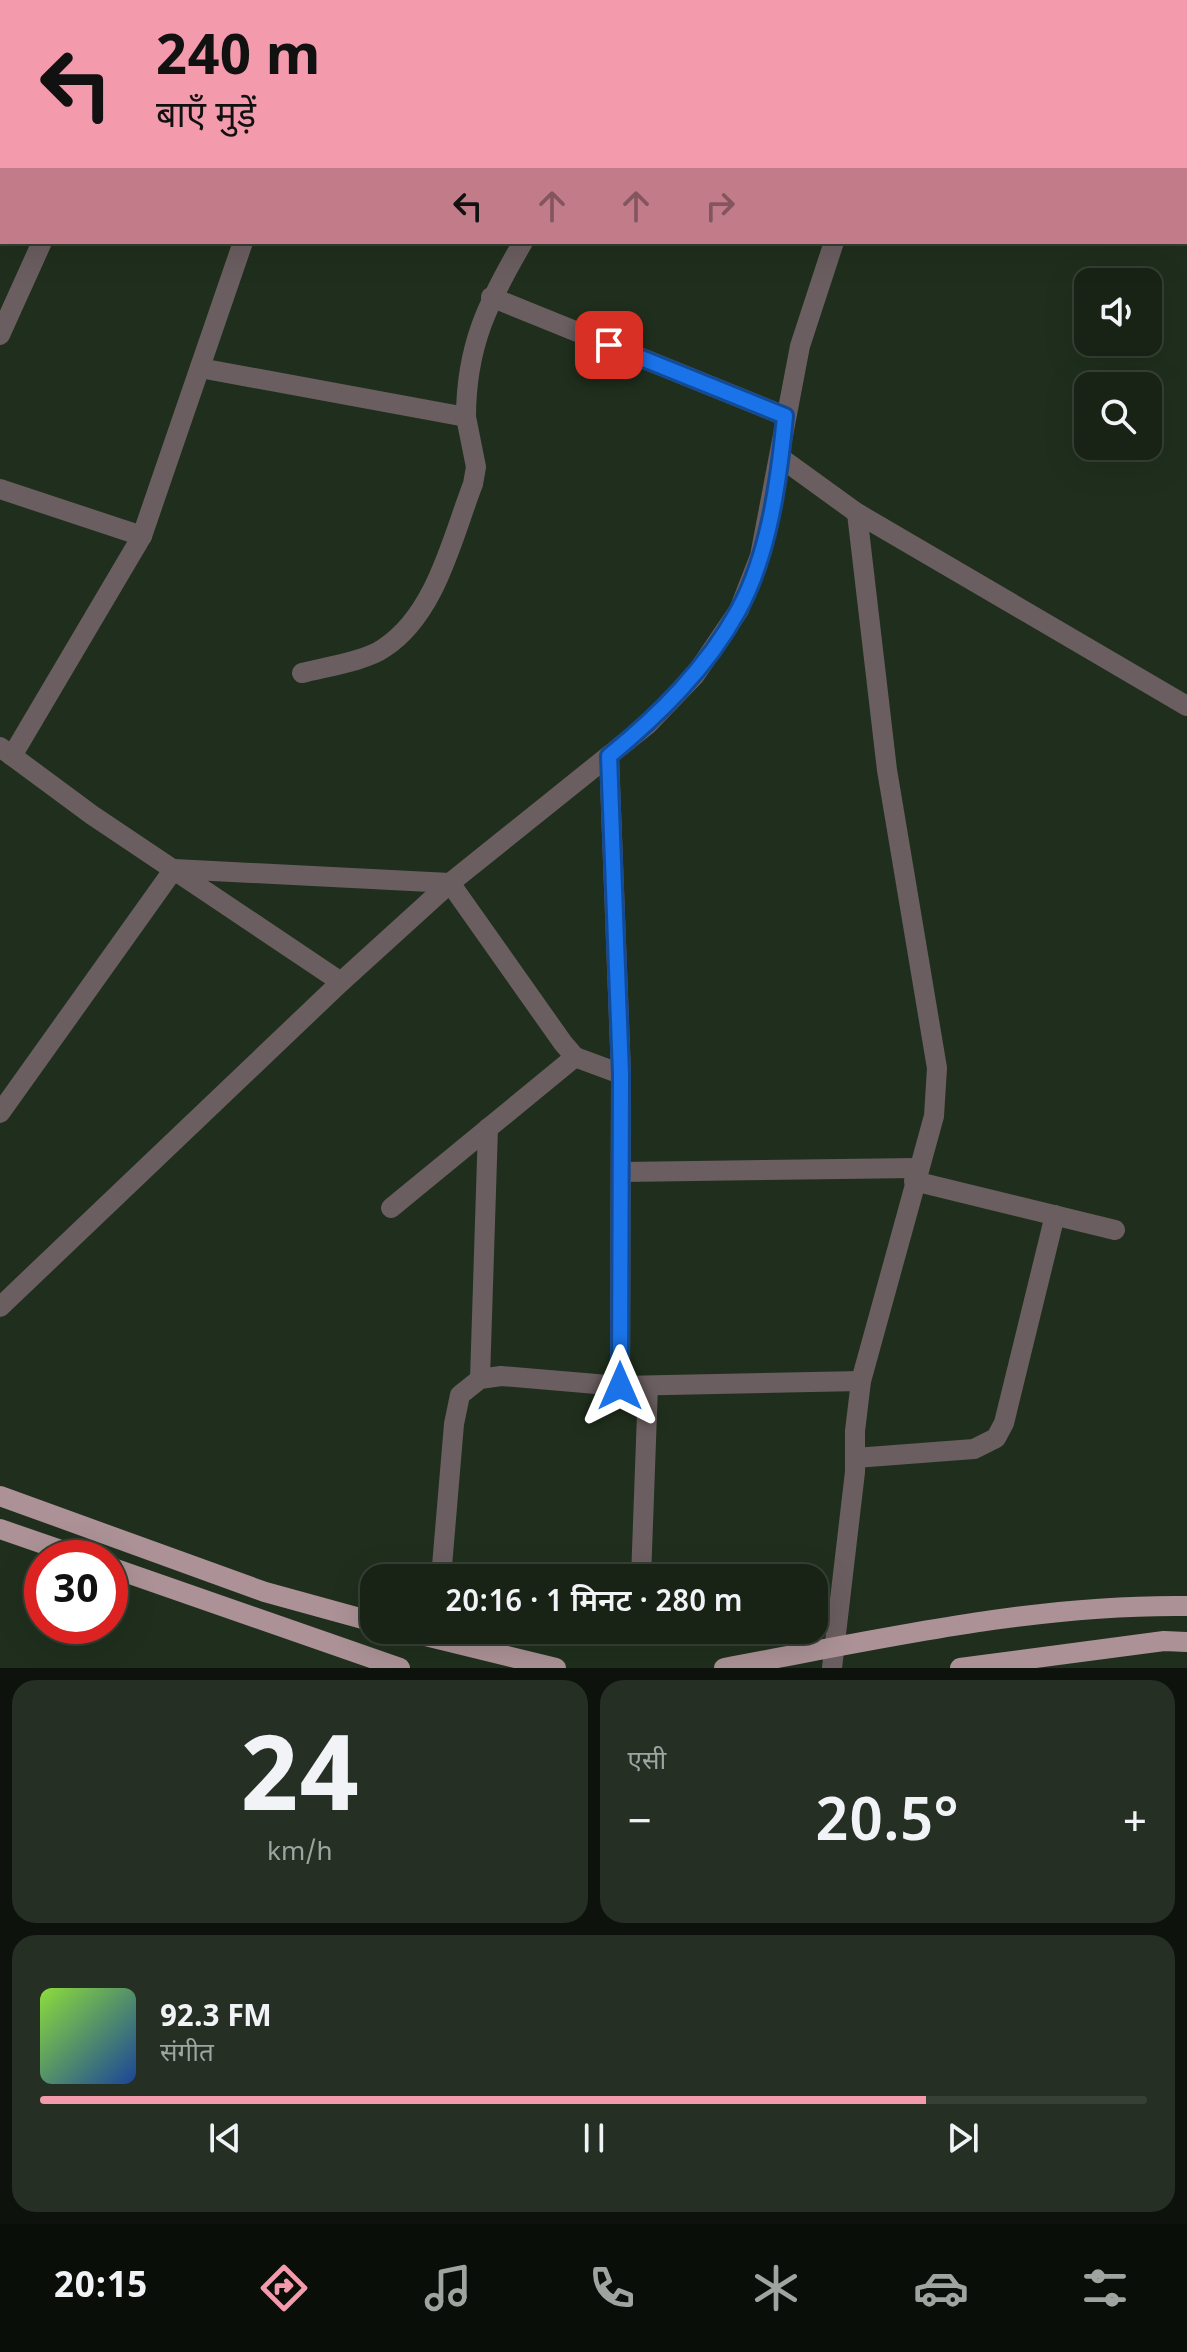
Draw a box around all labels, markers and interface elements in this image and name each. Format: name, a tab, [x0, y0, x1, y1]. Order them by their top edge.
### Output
text: 240 m	[156, 24, 320, 97]
icon: left	[24, 32, 128, 136]
text: बाएँ मुड़ें	[156, 95, 256, 142]
icon: left	[446, 184, 490, 228]
icon: ahead	[530, 184, 574, 228]
icon: ahead	[614, 184, 658, 228]
icon: right	[698, 184, 742, 228]
map controls	[1074, 268, 1162, 460]
button: sound	[1074, 268, 1162, 356]
pin	[575, 311, 643, 379]
icon: arrive	[587, 323, 631, 367]
button: search	[1074, 372, 1162, 460]
position arrow	[578, 1344, 662, 1428]
speed limit sign: 30	[24, 1540, 128, 1644]
text: 20:16 · 1 मिनट · 280 m	[445, 1584, 743, 1623]
text: 24	[241, 1717, 359, 1852]
text: एसी	[628, 1746, 666, 1780]
text: 20.5°	[816, 1786, 959, 1864]
text: −	[628, 1796, 652, 1853]
text: +	[1123, 1796, 1147, 1853]
text: km/h	[267, 1837, 332, 1871]
text: 92.3 FM	[160, 1999, 272, 2038]
text: संगीत	[160, 2038, 214, 2072]
icon: previous	[203, 2116, 247, 2160]
icon: pause	[572, 2116, 616, 2160]
icon: next	[941, 2116, 985, 2160]
icon: directions	[256, 2260, 312, 2316]
icon: music	[420, 2260, 476, 2316]
icon: phone	[584, 2260, 640, 2316]
icon: climate	[748, 2260, 804, 2316]
icon: car	[913, 2260, 969, 2316]
icon: filters	[1077, 2260, 1133, 2316]
text: 20:15	[54, 2265, 148, 2312]

